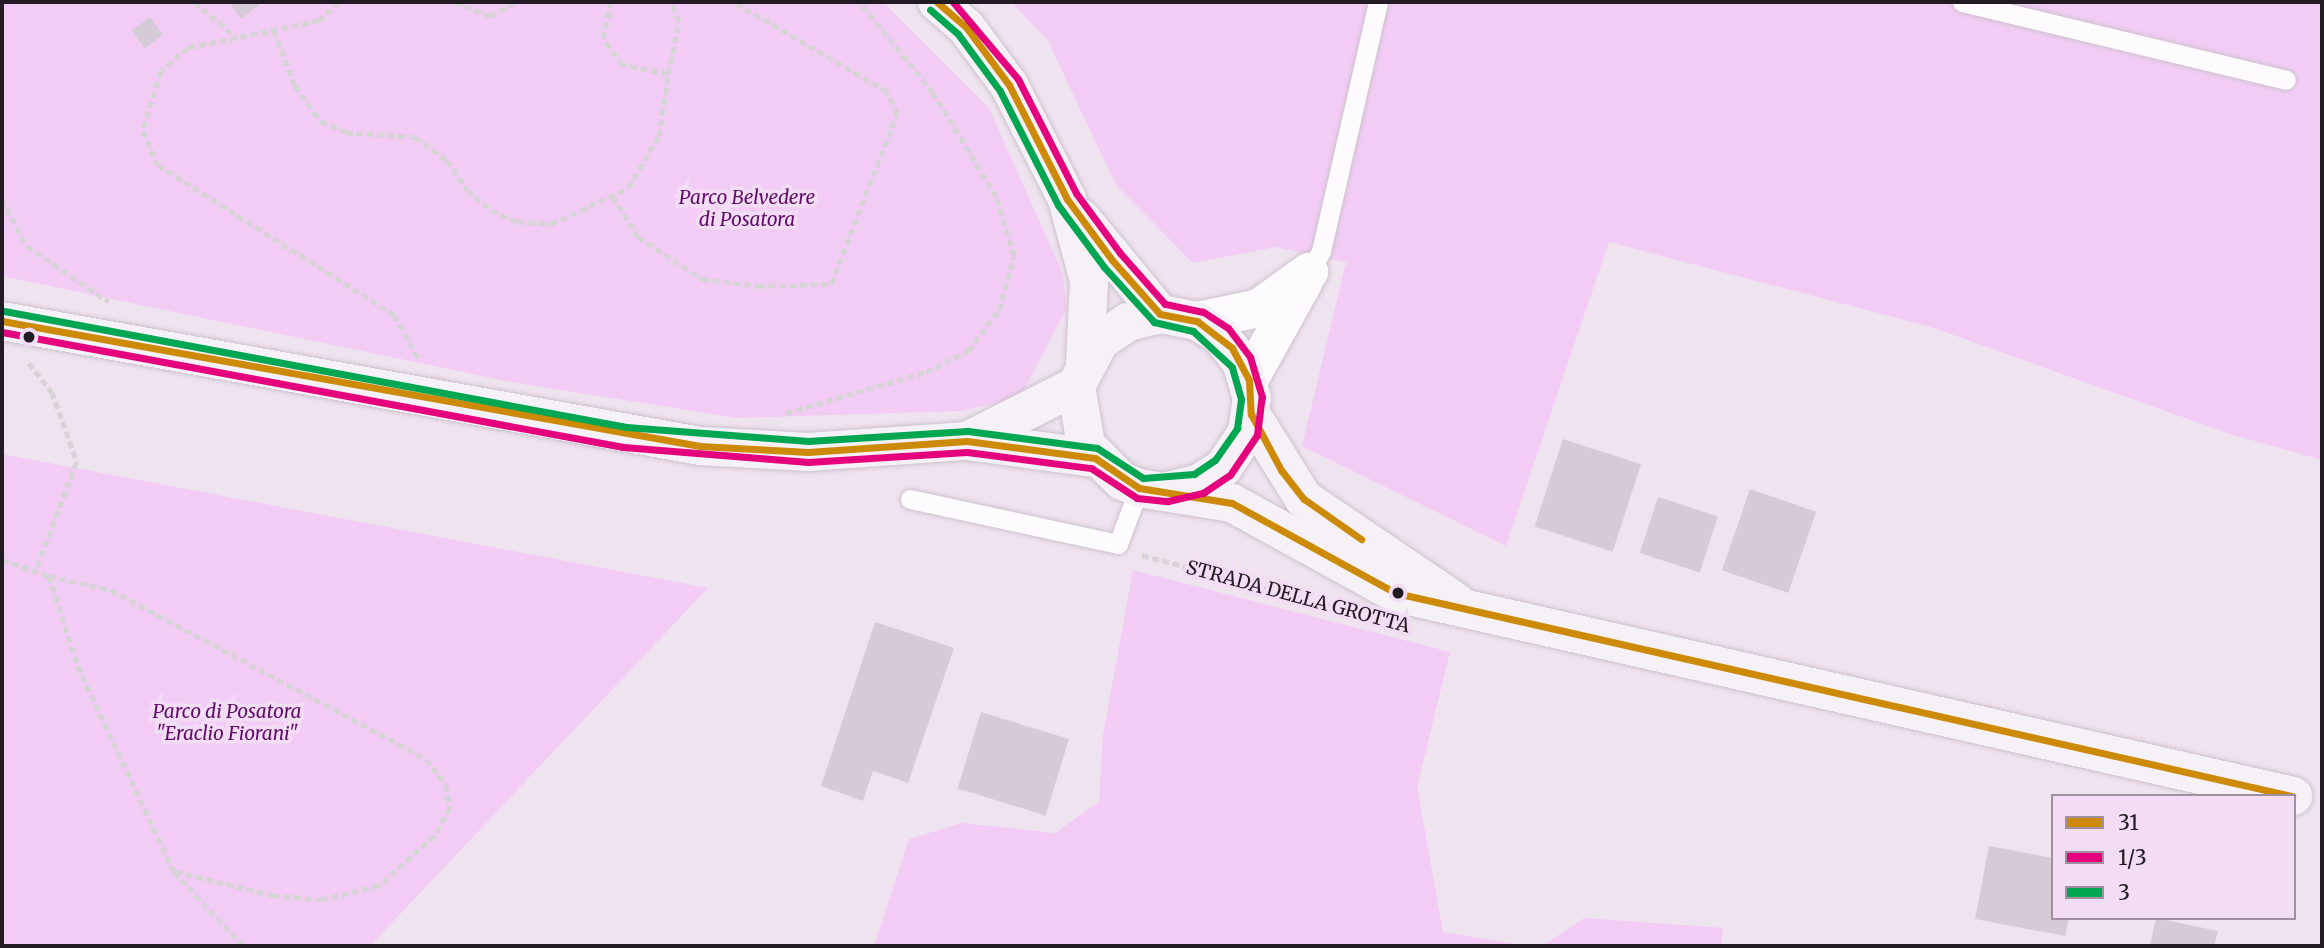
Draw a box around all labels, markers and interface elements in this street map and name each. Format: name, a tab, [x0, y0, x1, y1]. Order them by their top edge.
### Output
park label: Parco Belvedere di Posatora	[679, 187, 815, 231]
unlabelled marker	[22, 330, 36, 344]
street label: STRADA DELLA GROTTA	[1184, 556, 1412, 638]
unlabelled marker	[1391, 586, 1405, 600]
park label: Parco di Posatora "Eraclio Fiorani"	[152, 701, 302, 745]
legend	[2051, 794, 2296, 920]
text: 31	[2118, 809, 2139, 836]
text: 1/3	[2118, 844, 2147, 871]
text: 3	[2118, 879, 2130, 906]

